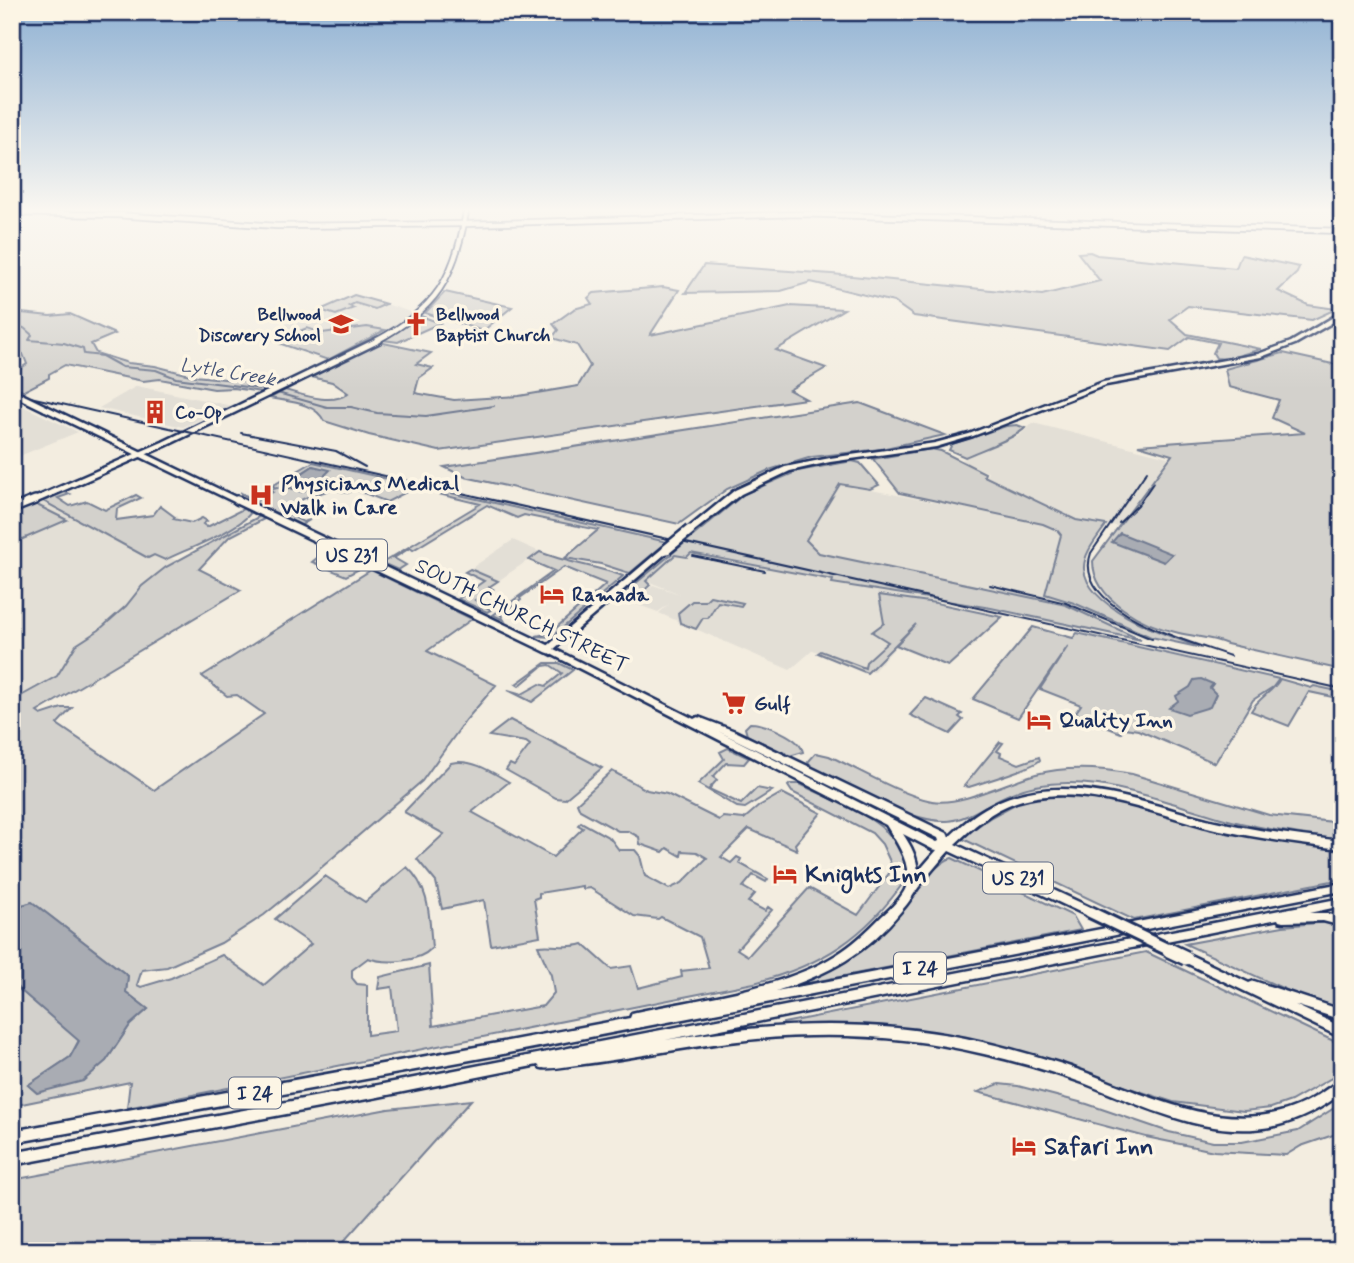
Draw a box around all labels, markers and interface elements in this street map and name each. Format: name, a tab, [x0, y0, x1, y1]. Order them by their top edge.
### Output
place label: Bellwood Discovery School	[198, 303, 321, 348]
place label: Bellwood Baptist Church	[436, 303, 551, 348]
school or university icon: Bellwood Discovery School	[327, 310, 355, 338]
church icon: Bellwood Baptist Church	[402, 310, 430, 338]
water label: Lytle Creek	[178, 353, 278, 393]
building icon: Co-Op	[141, 398, 169, 426]
place label: Co-Op	[175, 401, 222, 425]
place label: Physicians Medical Walk in Care	[280, 470, 459, 522]
hospital icon: Physicians Medical Walk in Care	[247, 481, 275, 509]
road number: US 231	[317, 540, 387, 570]
street label: SOUTH CHURCH STREET	[410, 552, 633, 680]
hotel icon: Ramada	[538, 580, 566, 608]
place label: Ramada	[572, 581, 650, 609]
supermarket icon: Gulf	[720, 689, 748, 717]
place label: Gulf	[754, 690, 791, 718]
hotel icon: Quality Inn	[1025, 706, 1053, 734]
place label: Quality Inn	[1059, 707, 1173, 735]
hotel icon: Knights Inn	[771, 860, 799, 888]
place label: Knights Inn	[805, 860, 927, 894]
road number: US 231	[983, 862, 1053, 894]
road number: I 24	[894, 952, 946, 984]
road number: I 24	[229, 1078, 281, 1108]
hotel icon: Safari Inn	[1010, 1132, 1038, 1160]
place label: Safari Inn	[1044, 1132, 1153, 1163]

